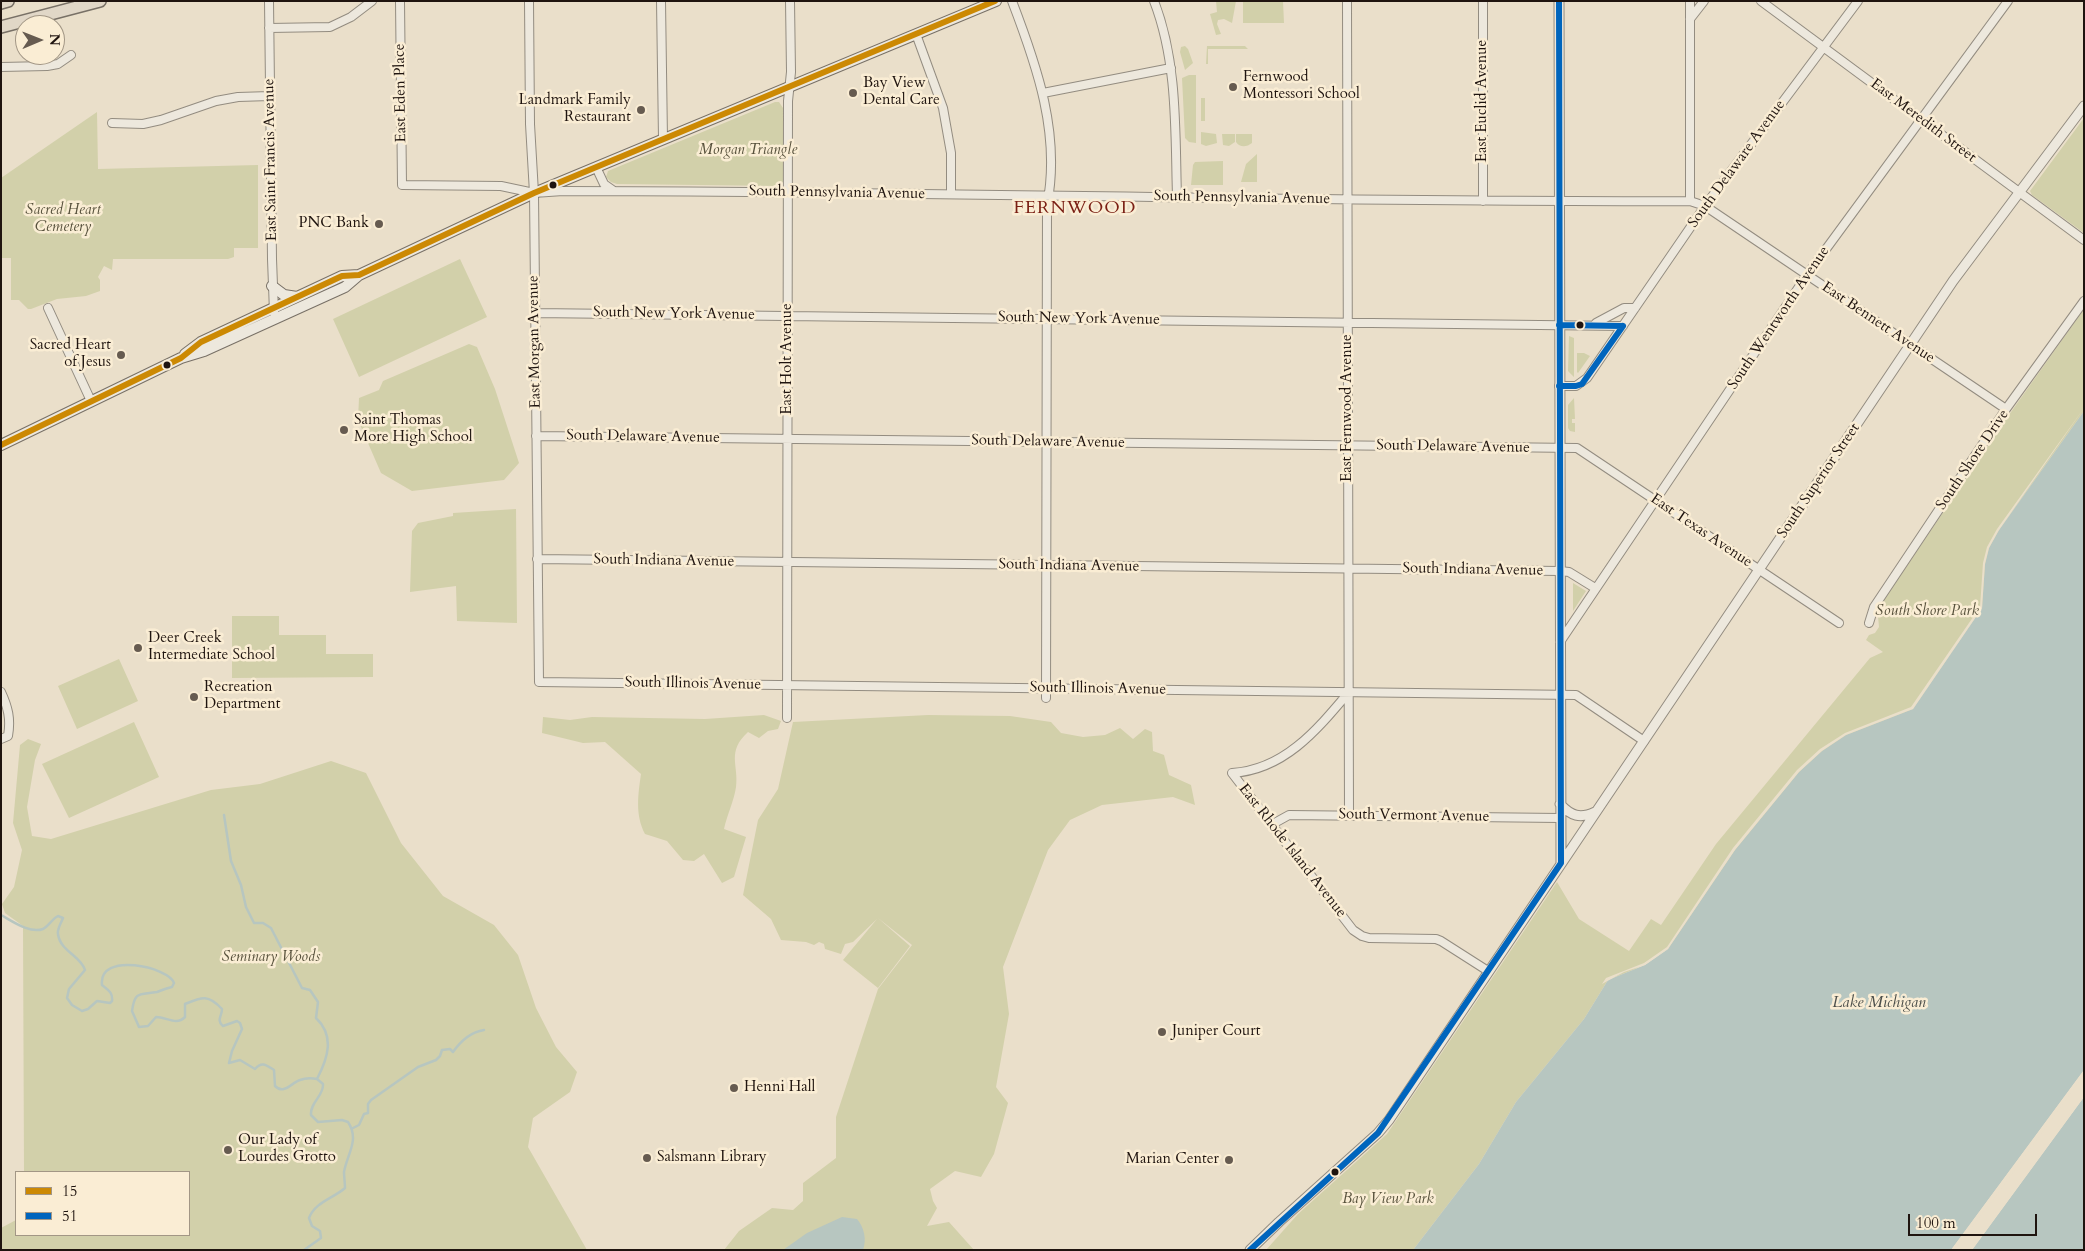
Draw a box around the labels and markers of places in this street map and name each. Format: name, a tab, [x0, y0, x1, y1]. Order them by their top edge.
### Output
place label: Fernwood Montessori School	[1243, 69, 1360, 104]
place label: Bay View Dental Care	[863, 75, 940, 110]
marker: Fernwood Montessori School	[1227, 81, 1239, 93]
marker: Bay View Dental Care	[847, 87, 859, 99]
place label: Landmark Family Restaurant	[519, 92, 631, 127]
marker: Landmark Family Restaurant	[635, 104, 647, 116]
unlabelled marker	[548, 180, 558, 190]
place label: PNC Bank	[299, 215, 369, 233]
marker: PNC Bank	[373, 218, 385, 230]
unlabelled marker	[1575, 320, 1585, 330]
place label: Sacred Heart of Jesus	[30, 337, 111, 372]
marker: Sacred Heart of Jesus	[115, 349, 127, 361]
unlabelled marker	[162, 360, 172, 370]
place label: Saint Thomas More High School	[354, 412, 473, 447]
marker: Saint Thomas More High School	[338, 424, 350, 436]
place label: Deer Creek Intermediate School	[148, 630, 275, 665]
marker: Deer Creek Intermediate School	[132, 642, 144, 654]
place label: Recreation Department	[204, 679, 280, 714]
marker: Recreation Department	[188, 691, 200, 703]
place label: Juniper Court	[1172, 1023, 1260, 1041]
marker: Juniper Court	[1156, 1026, 1168, 1038]
place label: Henni Hall	[744, 1079, 815, 1097]
marker: Henni Hall	[728, 1082, 740, 1094]
place label: Our Lady of Lourdes Grotto	[238, 1132, 336, 1167]
marker: Our Lady of Lourdes Grotto	[222, 1144, 234, 1156]
place label: Salsmann Library	[657, 1149, 767, 1167]
place label: Marian Center	[1126, 1151, 1219, 1169]
marker: Salsmann Library	[641, 1152, 653, 1164]
marker: Marian Center	[1223, 1154, 1235, 1166]
unlabelled marker	[1330, 1167, 1340, 1177]

